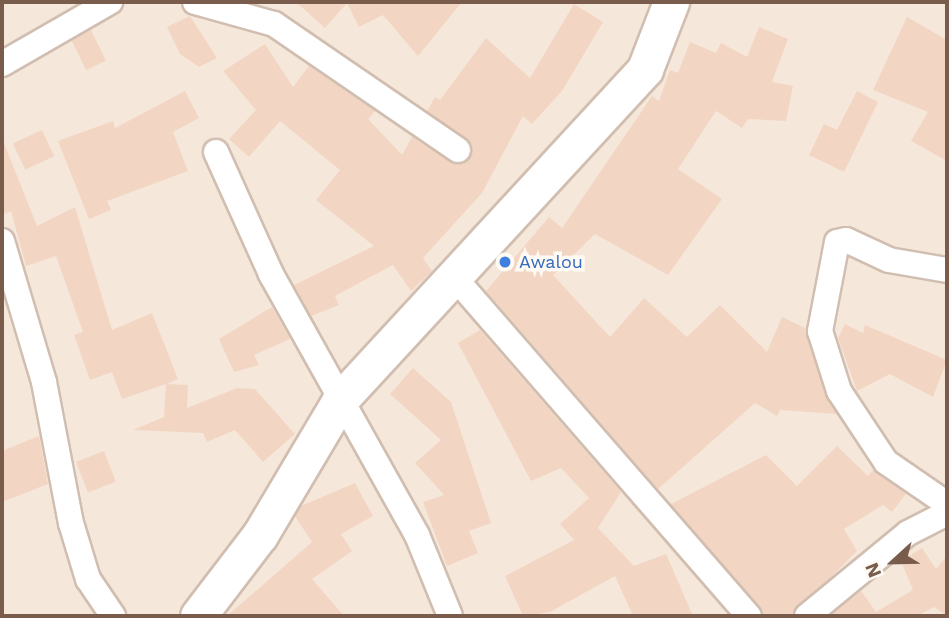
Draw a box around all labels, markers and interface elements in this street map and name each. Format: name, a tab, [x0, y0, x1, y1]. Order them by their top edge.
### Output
place label: Awalou	[519, 251, 583, 273]
marker: Awalou	[497, 254, 513, 270]
north arrow	[858, 527, 928, 597]
text: N	[860, 559, 886, 581]

